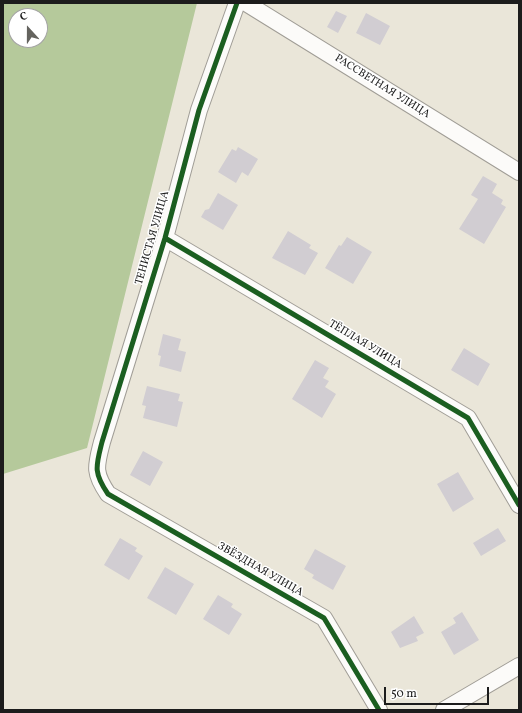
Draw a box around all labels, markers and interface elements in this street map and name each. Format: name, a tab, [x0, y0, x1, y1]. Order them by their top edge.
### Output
north arrow	[8, 8, 48, 48]
text: С	[18, 9, 30, 26]
street label: РАССВЕТНАЯ УЛИЦА	[332, 52, 432, 122]
street label: ТЕНИСТАЯ УЛИЦА	[133, 189, 173, 287]
street label: ТЁПЛАЯ УЛИЦА	[326, 318, 404, 372]
street label: ЗВЁЗДНАЯ УЛИЦА	[215, 540, 305, 600]
scale bar	[386, 679, 491, 705]
text: 50 m	[391, 686, 417, 702]

